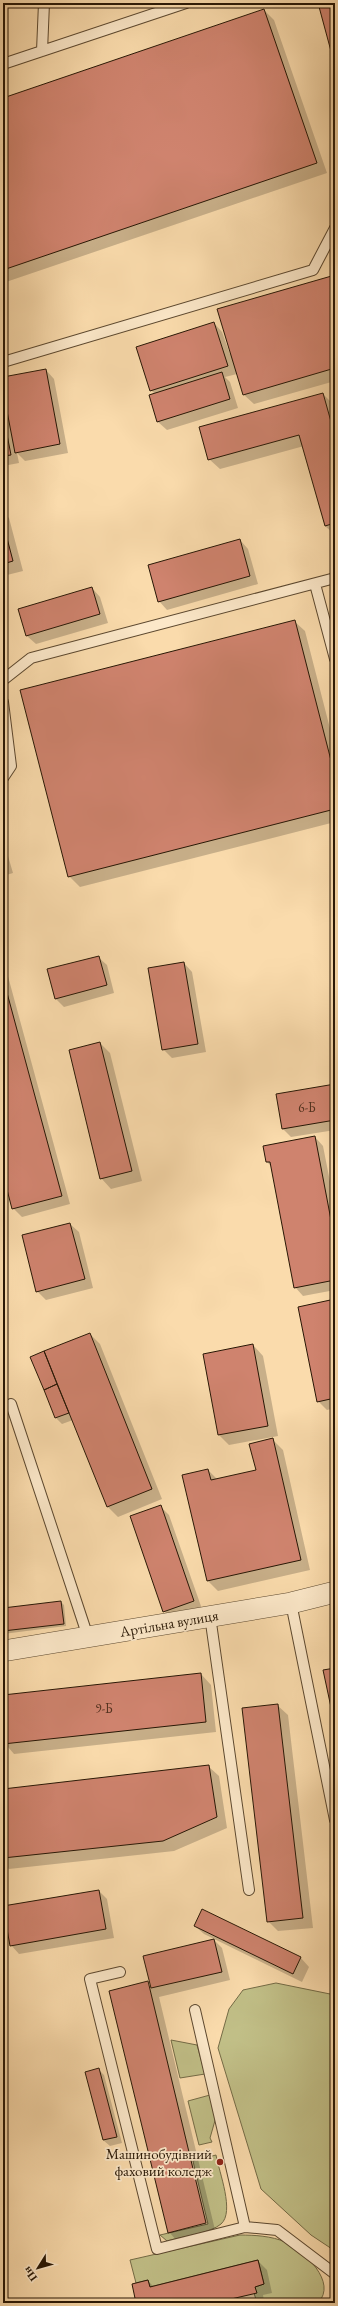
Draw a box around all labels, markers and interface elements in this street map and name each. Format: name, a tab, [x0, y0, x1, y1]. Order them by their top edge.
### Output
house number: 6-Б	[298, 1099, 316, 1116]
street label: Артільна вулиця	[117, 1605, 220, 1641]
house number: 9-Б	[95, 1700, 113, 1717]
place label: Машинобудівний фаховий коледж	[106, 2144, 212, 2180]
marker: Машинобудівний фаховий коледж	[215, 2157, 225, 2167]
north arrow	[18, 2248, 58, 2288]
text: Пн	[20, 2263, 40, 2284]

